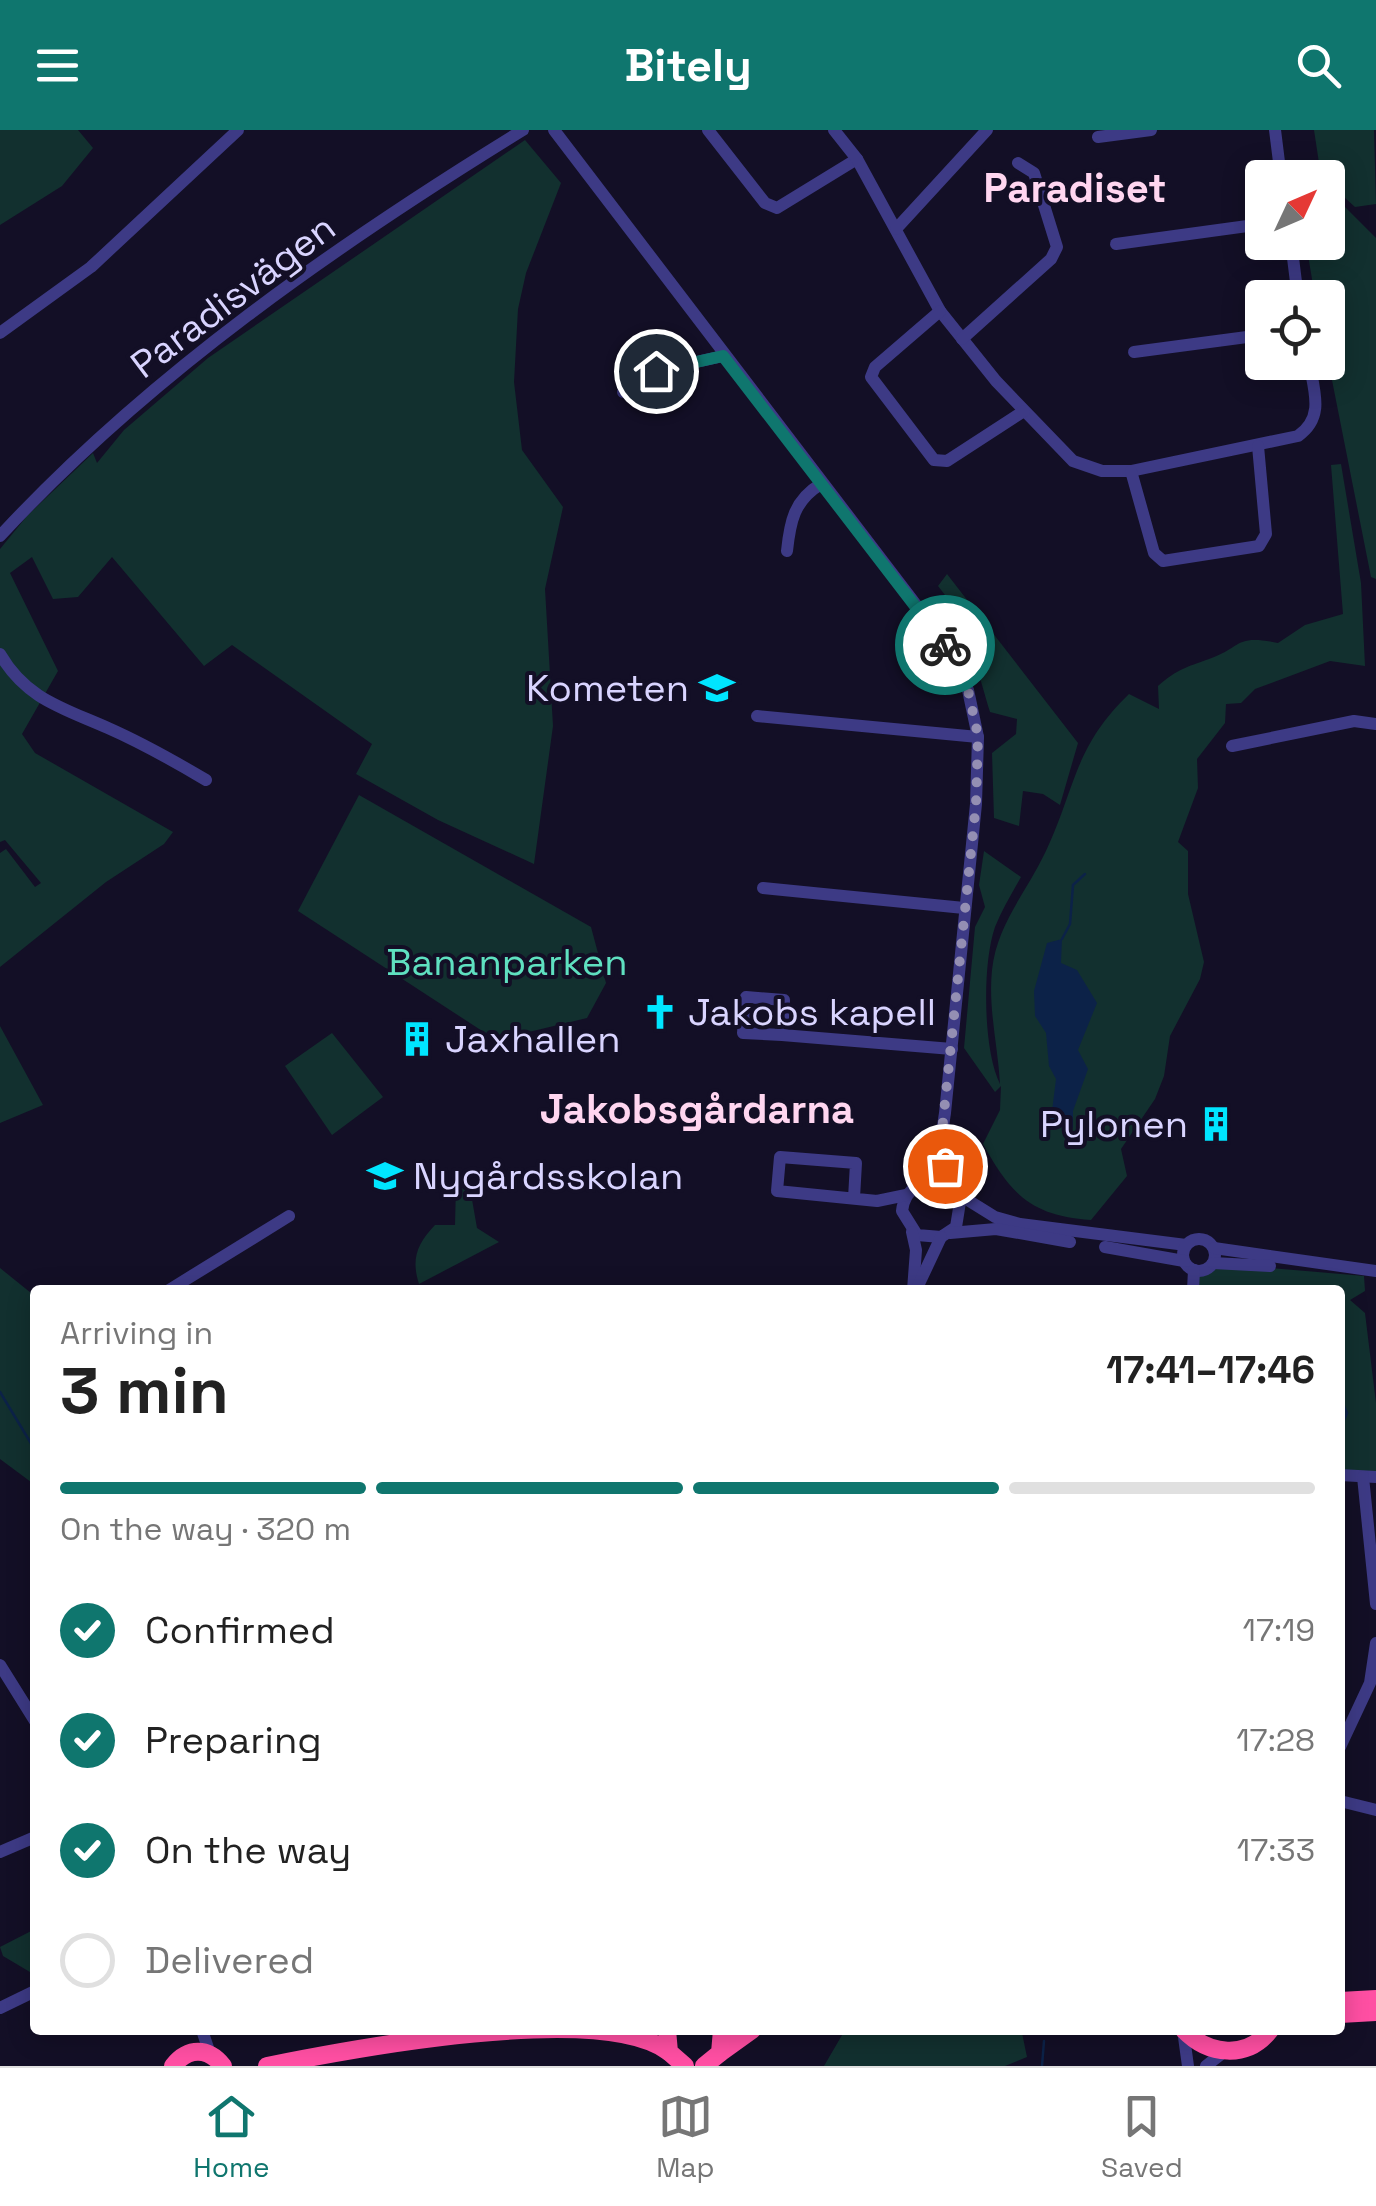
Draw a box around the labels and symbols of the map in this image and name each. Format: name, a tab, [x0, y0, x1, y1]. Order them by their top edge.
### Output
north arrow	[1245, 160, 1345, 260]
district label: Paradiset	[984, 163, 1166, 214]
street label: Paradisvägen	[121, 203, 345, 389]
pin	[614, 329, 699, 414]
courier	[895, 595, 995, 695]
place label: Kometen	[526, 664, 689, 712]
school or university icon: Kometen	[698, 669, 736, 707]
park label: Bananparken	[386, 938, 628, 986]
place label: Jakobs kapell	[688, 988, 936, 1036]
church icon: Jakobs kapell	[641, 993, 679, 1031]
place label: Jaxhallen	[445, 1015, 621, 1063]
building icon: Jaxhallen	[398, 1020, 436, 1058]
district label: Jakobsgårdarna	[540, 1084, 854, 1135]
place label: Pylonen	[1040, 1100, 1188, 1148]
building icon: Pylonen	[1197, 1105, 1235, 1143]
pin	[903, 1124, 988, 1209]
place label: Nygårdsskolan	[413, 1152, 683, 1200]
school or university icon: Nygårdsskolan	[366, 1157, 404, 1195]

